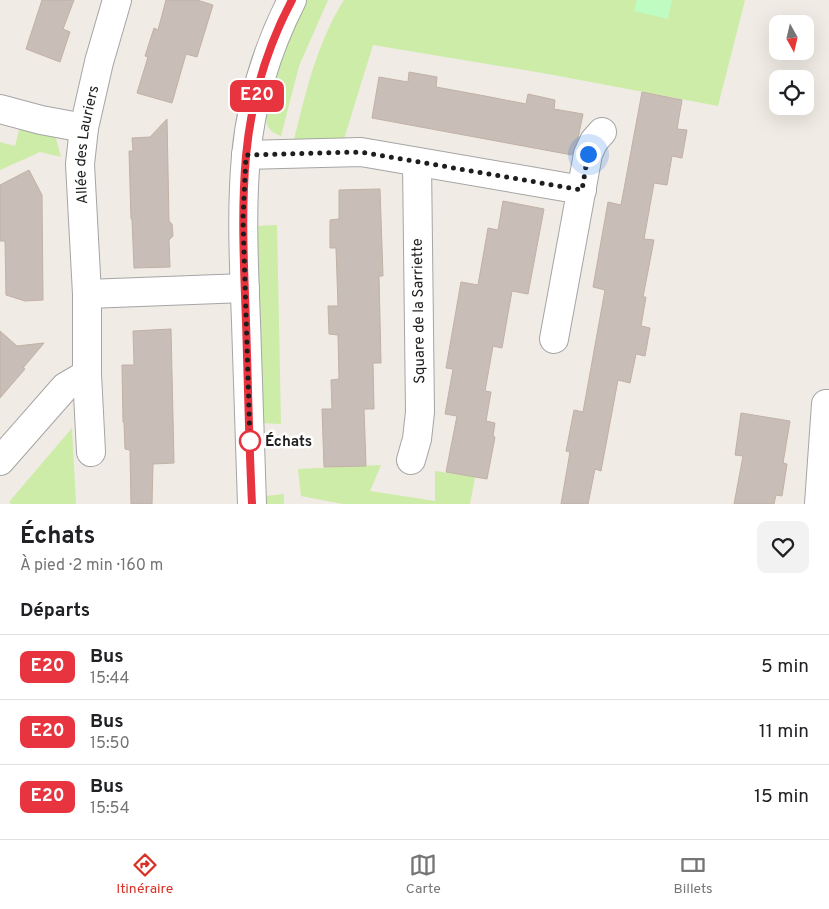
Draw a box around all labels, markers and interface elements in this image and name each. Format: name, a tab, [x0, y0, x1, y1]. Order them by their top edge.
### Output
north arrow	[769, 15, 814, 60]
map controls	[769, 15, 814, 115]
button: locate	[769, 70, 814, 115]
line badge: E20	[228, 80, 286, 112]
street label: Allée des Lauriers	[72, 84, 104, 205]
text: E20	[240, 84, 274, 107]
your location	[576, 142, 601, 167]
street label: Square de la Sarriette	[409, 238, 430, 384]
marker: Échats	[239, 430, 261, 452]
place label: Échats	[265, 432, 312, 452]
button: heart	[757, 521, 809, 573]
text: Échats	[20, 522, 95, 552]
text: À pied · 2 min · 160 m	[20, 556, 163, 576]
text: Départs	[20, 599, 90, 623]
text: Bus	[90, 645, 124, 669]
text: E20	[30, 655, 65, 678]
text: 5 min	[761, 655, 809, 679]
text: 15:44	[90, 669, 129, 689]
text: Bus	[90, 710, 124, 734]
text: E20	[30, 720, 65, 743]
text: 11 min	[759, 720, 809, 744]
text: 15:50	[90, 734, 130, 754]
text: Bus	[90, 775, 124, 799]
text: E20	[30, 785, 65, 808]
text: 15 min	[754, 785, 809, 809]
text: 15:54	[90, 799, 130, 819]
tab: Itinéraire	[116, 851, 173, 898]
tab: Carte	[406, 851, 441, 898]
tab: Billets	[673, 851, 713, 898]

